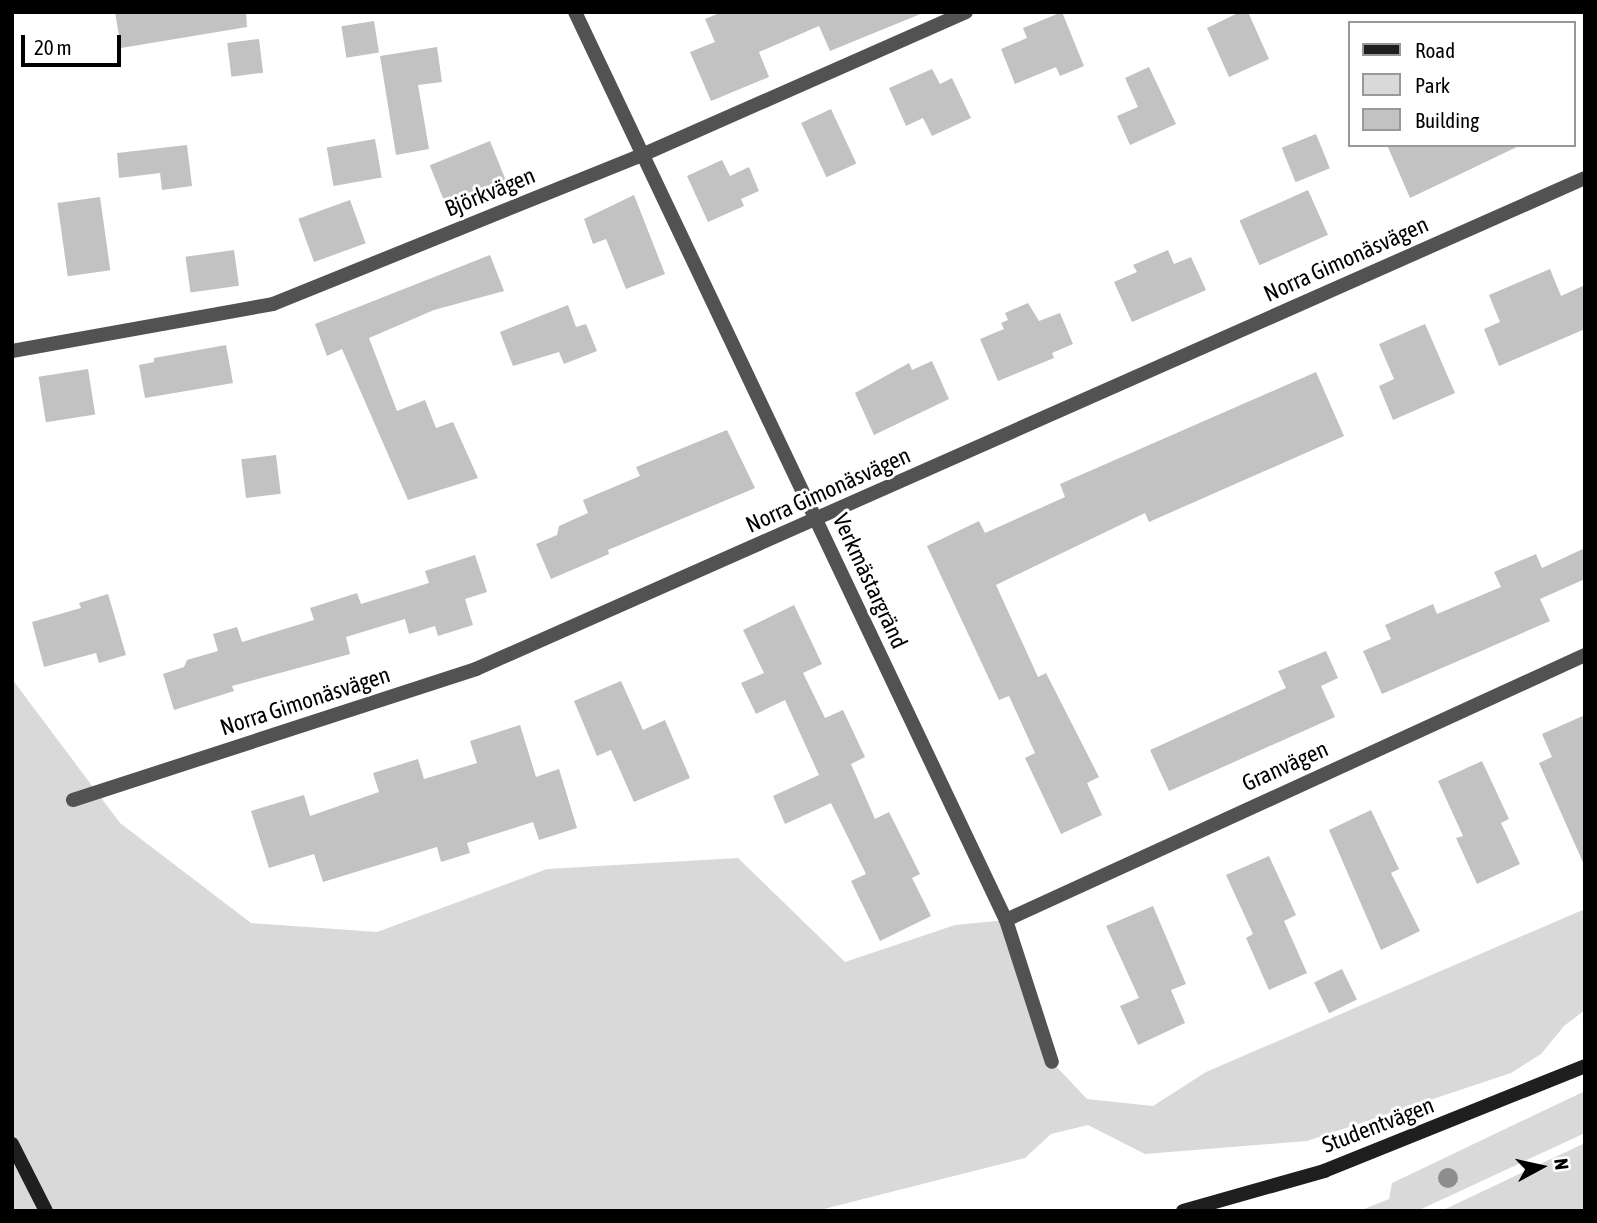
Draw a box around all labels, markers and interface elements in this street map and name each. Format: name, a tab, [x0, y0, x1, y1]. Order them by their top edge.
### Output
scale bar	[24, 21, 124, 65]
legend	[1348, 21, 1576, 147]
text: 20 m	[34, 35, 72, 59]
text: Road	[1415, 38, 1455, 62]
text: Park	[1415, 73, 1450, 97]
text: Building	[1415, 108, 1479, 132]
street label: Björkvägen	[441, 161, 539, 223]
street label: Norra Gimonäsvägen	[1259, 210, 1433, 308]
street label: Norra Gimonäsvägen	[741, 441, 915, 539]
street label: Verkmästargränd	[827, 509, 913, 653]
street label: Norra Gimonäsvägen	[217, 661, 393, 741]
street label: Granvägen	[1238, 735, 1332, 797]
street label: Studentvägen	[1318, 1091, 1438, 1159]
north arrow	[1506, 1132, 1576, 1202]
text: N	[1550, 1157, 1573, 1171]

